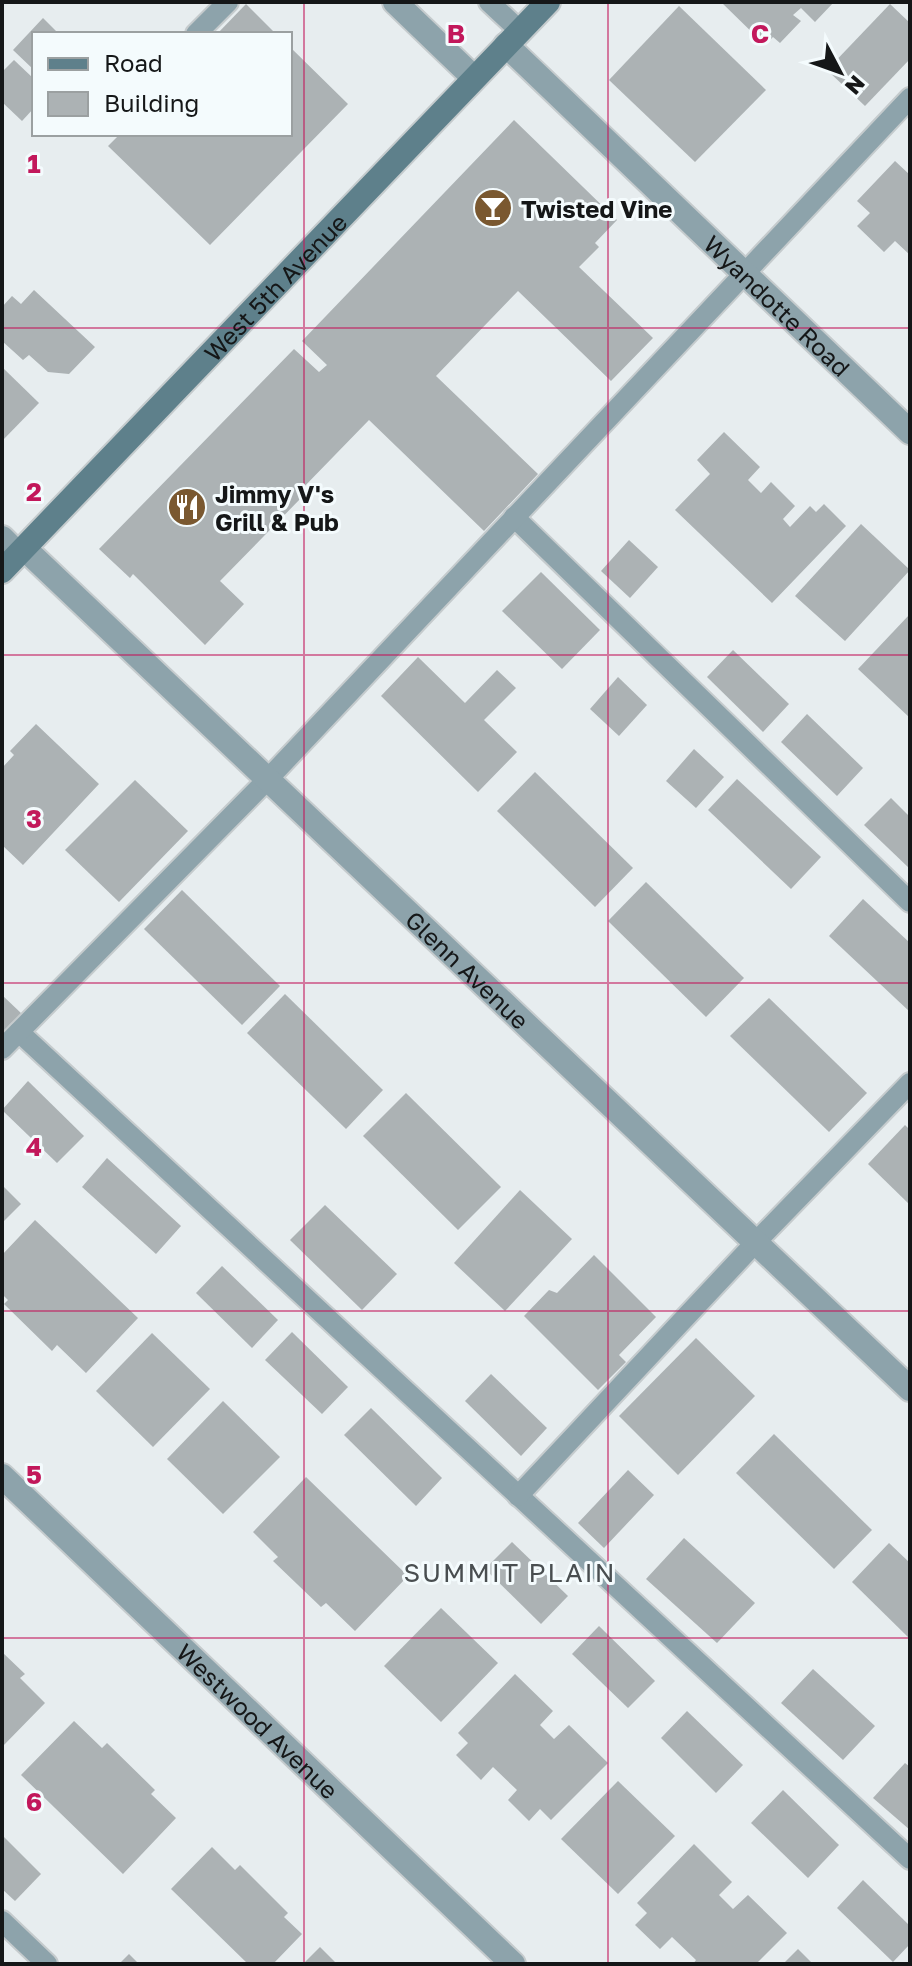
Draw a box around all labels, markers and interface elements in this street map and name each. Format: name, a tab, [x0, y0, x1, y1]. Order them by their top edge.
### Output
text: B	[447, 18, 465, 49]
text: C	[751, 18, 769, 49]
legend	[32, 32, 292, 136]
north arrow	[800, 32, 880, 112]
text: Road	[104, 48, 163, 77]
text: N	[840, 70, 871, 101]
text: Building	[104, 88, 199, 117]
text: 1	[27, 148, 41, 179]
bar icon: Twisted Vine	[472, 187, 514, 229]
place label: Twisted Vine	[521, 194, 673, 223]
street label: West 5th Avenue	[197, 207, 352, 367]
street label: Wyandotte Road	[699, 229, 857, 382]
text: 2	[26, 476, 42, 507]
place label: Jimmy V's Grill & Pub	[215, 479, 339, 536]
restaurant icon: Jimmy V's Grill & Pub	[166, 486, 208, 528]
text: 3	[26, 803, 42, 834]
street label: Glenn Avenue	[400, 904, 535, 1034]
text: 4	[26, 1131, 42, 1162]
text: 5	[26, 1459, 42, 1490]
district label: SUMMIT PLAIN	[403, 1557, 617, 1588]
street label: Westwood Avenue	[171, 1637, 345, 1804]
text: 6	[26, 1786, 42, 1817]

